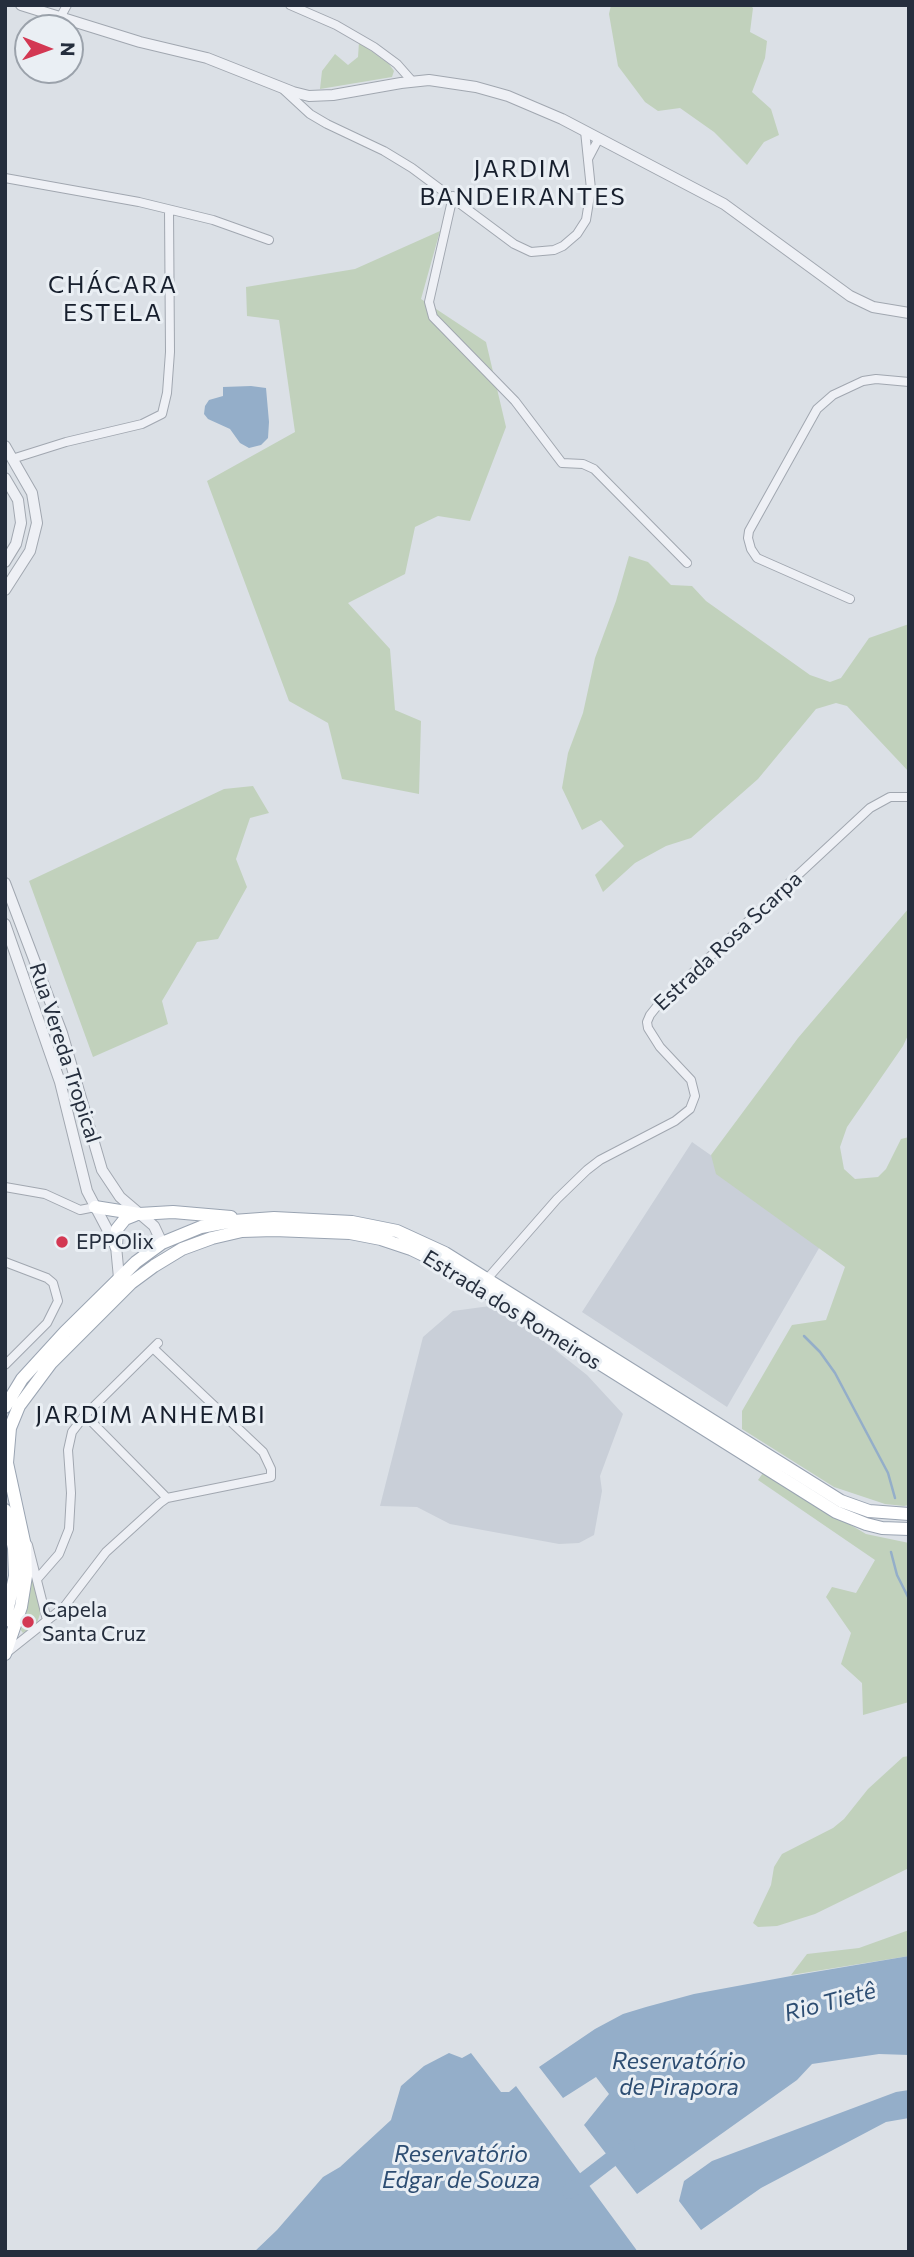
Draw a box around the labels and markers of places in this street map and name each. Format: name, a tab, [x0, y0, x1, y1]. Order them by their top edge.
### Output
place label: EPPOlix	[76, 1229, 154, 1255]
marker: EPPOlix	[54, 1234, 70, 1250]
place label: Capela Santa Cruz	[42, 1597, 146, 1647]
marker: Capela Santa Cruz	[20, 1614, 36, 1630]

